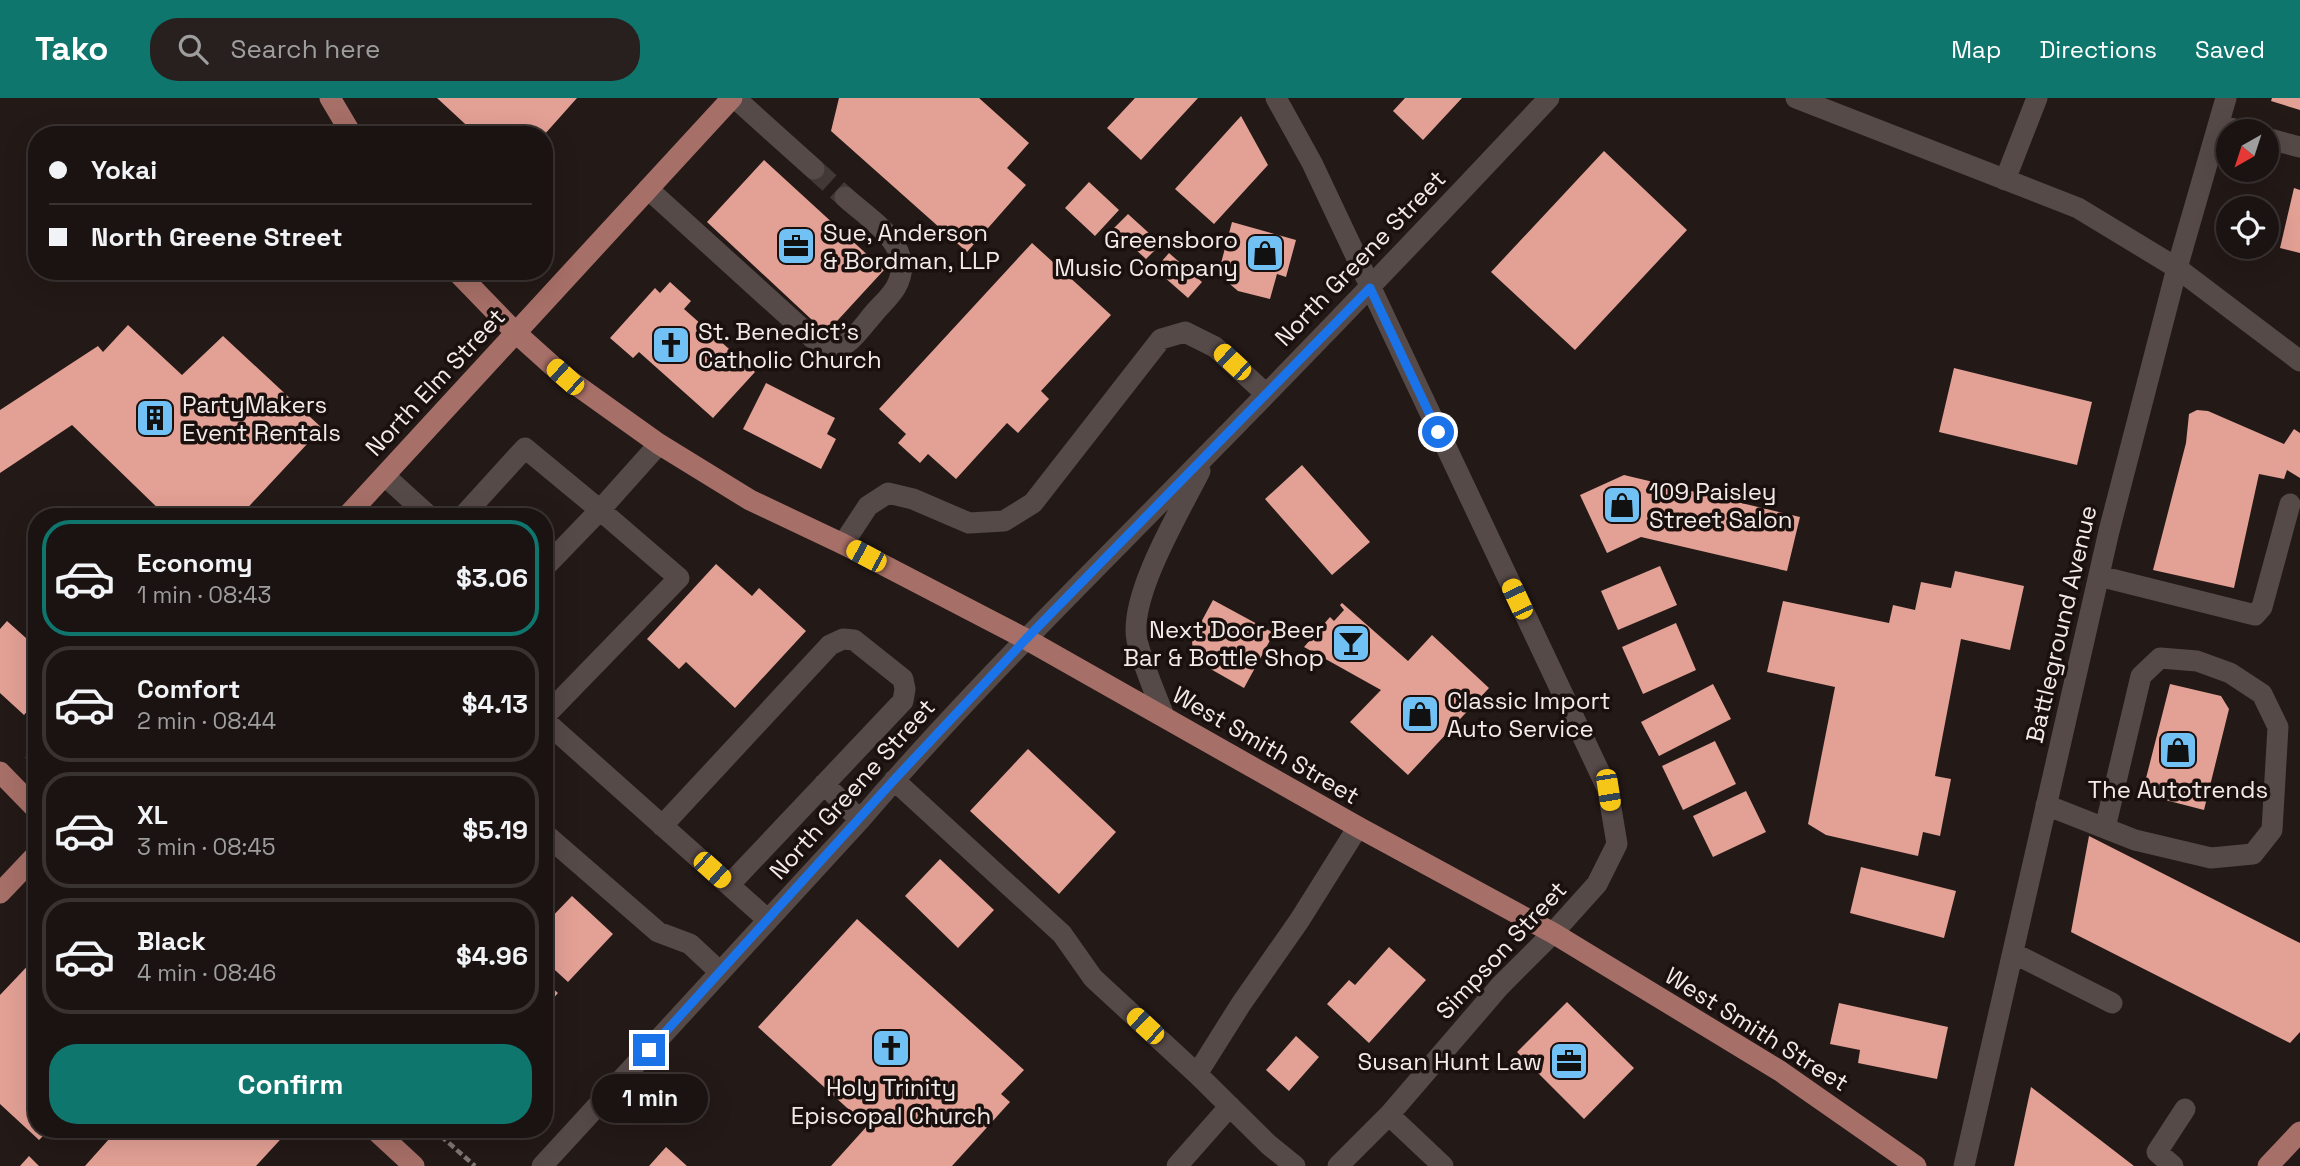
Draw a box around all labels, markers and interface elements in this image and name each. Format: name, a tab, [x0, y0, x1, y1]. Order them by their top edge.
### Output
search box	[150, 18, 640, 81]
text: Tako	[35, 28, 108, 70]
icon: search	[174, 30, 212, 68]
text: Search here	[230, 32, 380, 66]
text: Map	[1951, 34, 2001, 65]
text: Directions	[2039, 34, 2157, 65]
text: Saved	[2195, 34, 2265, 65]
north arrow	[2216, 119, 2278, 182]
map controls	[2216, 119, 2279, 259]
text: Yokai	[91, 153, 157, 187]
street label: North Greene Street	[1268, 163, 1452, 353]
button: locate	[2216, 196, 2279, 259]
place label: Sue, Anderson & Bordman, LLP	[823, 217, 1000, 276]
text: North Greene Street	[91, 220, 343, 254]
place label: Greensboro Music Company	[1054, 224, 1238, 283]
office icon: Sue, Anderson & Bordman, LLP	[775, 225, 817, 267]
shop icon: Greensboro Music Company	[1244, 232, 1286, 274]
street label: North Elm Street	[358, 301, 512, 463]
place label: St. Benedict's Catholic Church	[698, 316, 882, 375]
church icon: St. Benedict's Catholic Church	[650, 324, 692, 366]
car	[1210, 340, 1255, 384]
car	[543, 355, 588, 399]
place label: PartyMakers Event Rentals	[182, 389, 341, 448]
building icon: PartyMakers Event Rentals	[134, 397, 176, 439]
route start	[1422, 416, 1454, 448]
place label: 109 Paisley Street Salon	[1649, 476, 1792, 535]
shop icon: 109 Paisley Street Salon	[1601, 484, 1643, 526]
street label: Battleground Avenue	[2019, 502, 2103, 746]
car	[843, 537, 890, 575]
text: Economy	[137, 546, 253, 580]
icon: car	[53, 547, 116, 610]
text: $3.06	[456, 561, 528, 595]
car	[1499, 576, 1536, 622]
text: 1 min · 08:43	[137, 580, 271, 610]
place label: Next Door Beer Bar & Bottle Shop	[1123, 614, 1324, 673]
bar icon: Next Door Beer Bar & Bottle Shop	[1330, 622, 1372, 664]
text: Comfort	[137, 672, 240, 706]
icon: car	[53, 673, 116, 736]
street label: West Smith Street	[1167, 679, 1365, 811]
place label: Classic Import Auto Service	[1447, 685, 1611, 744]
text: $4.13	[462, 687, 528, 721]
street label: North Greene Street	[763, 692, 941, 886]
shop icon: Classic Import Auto Service	[1399, 693, 1441, 735]
text: 2 min · 08:44	[137, 706, 276, 736]
shop icon: The Autotrends	[2157, 729, 2199, 771]
car	[1595, 768, 1622, 812]
place label: The Autotrends	[2088, 774, 2268, 805]
text: XL	[137, 798, 168, 832]
icon: car	[53, 799, 116, 862]
text: $5.19	[462, 813, 528, 847]
text: 3 min · 08:45	[137, 832, 275, 862]
car	[690, 848, 735, 892]
street label: Simpson Street	[1429, 874, 1573, 1026]
text: Black	[137, 924, 206, 958]
icon: car	[53, 925, 116, 988]
text: $4.96	[456, 939, 528, 973]
text: 4 min · 08:46	[137, 958, 276, 988]
street label: West Smith Street	[1659, 960, 1855, 1098]
car	[1123, 1004, 1168, 1048]
church icon: Holy Trinity Episcopal Church	[870, 1027, 912, 1069]
route end	[633, 1034, 665, 1066]
office icon: Susan Hunt Law	[1548, 1040, 1590, 1082]
button: Confirm	[49, 1044, 532, 1124]
place label: Susan Hunt Law	[1357, 1046, 1542, 1077]
place label: Holy Trinity Episcopal Church	[791, 1072, 991, 1131]
callout: 1 min	[591, 1074, 707, 1124]
text: 1 min	[622, 1083, 678, 1113]

